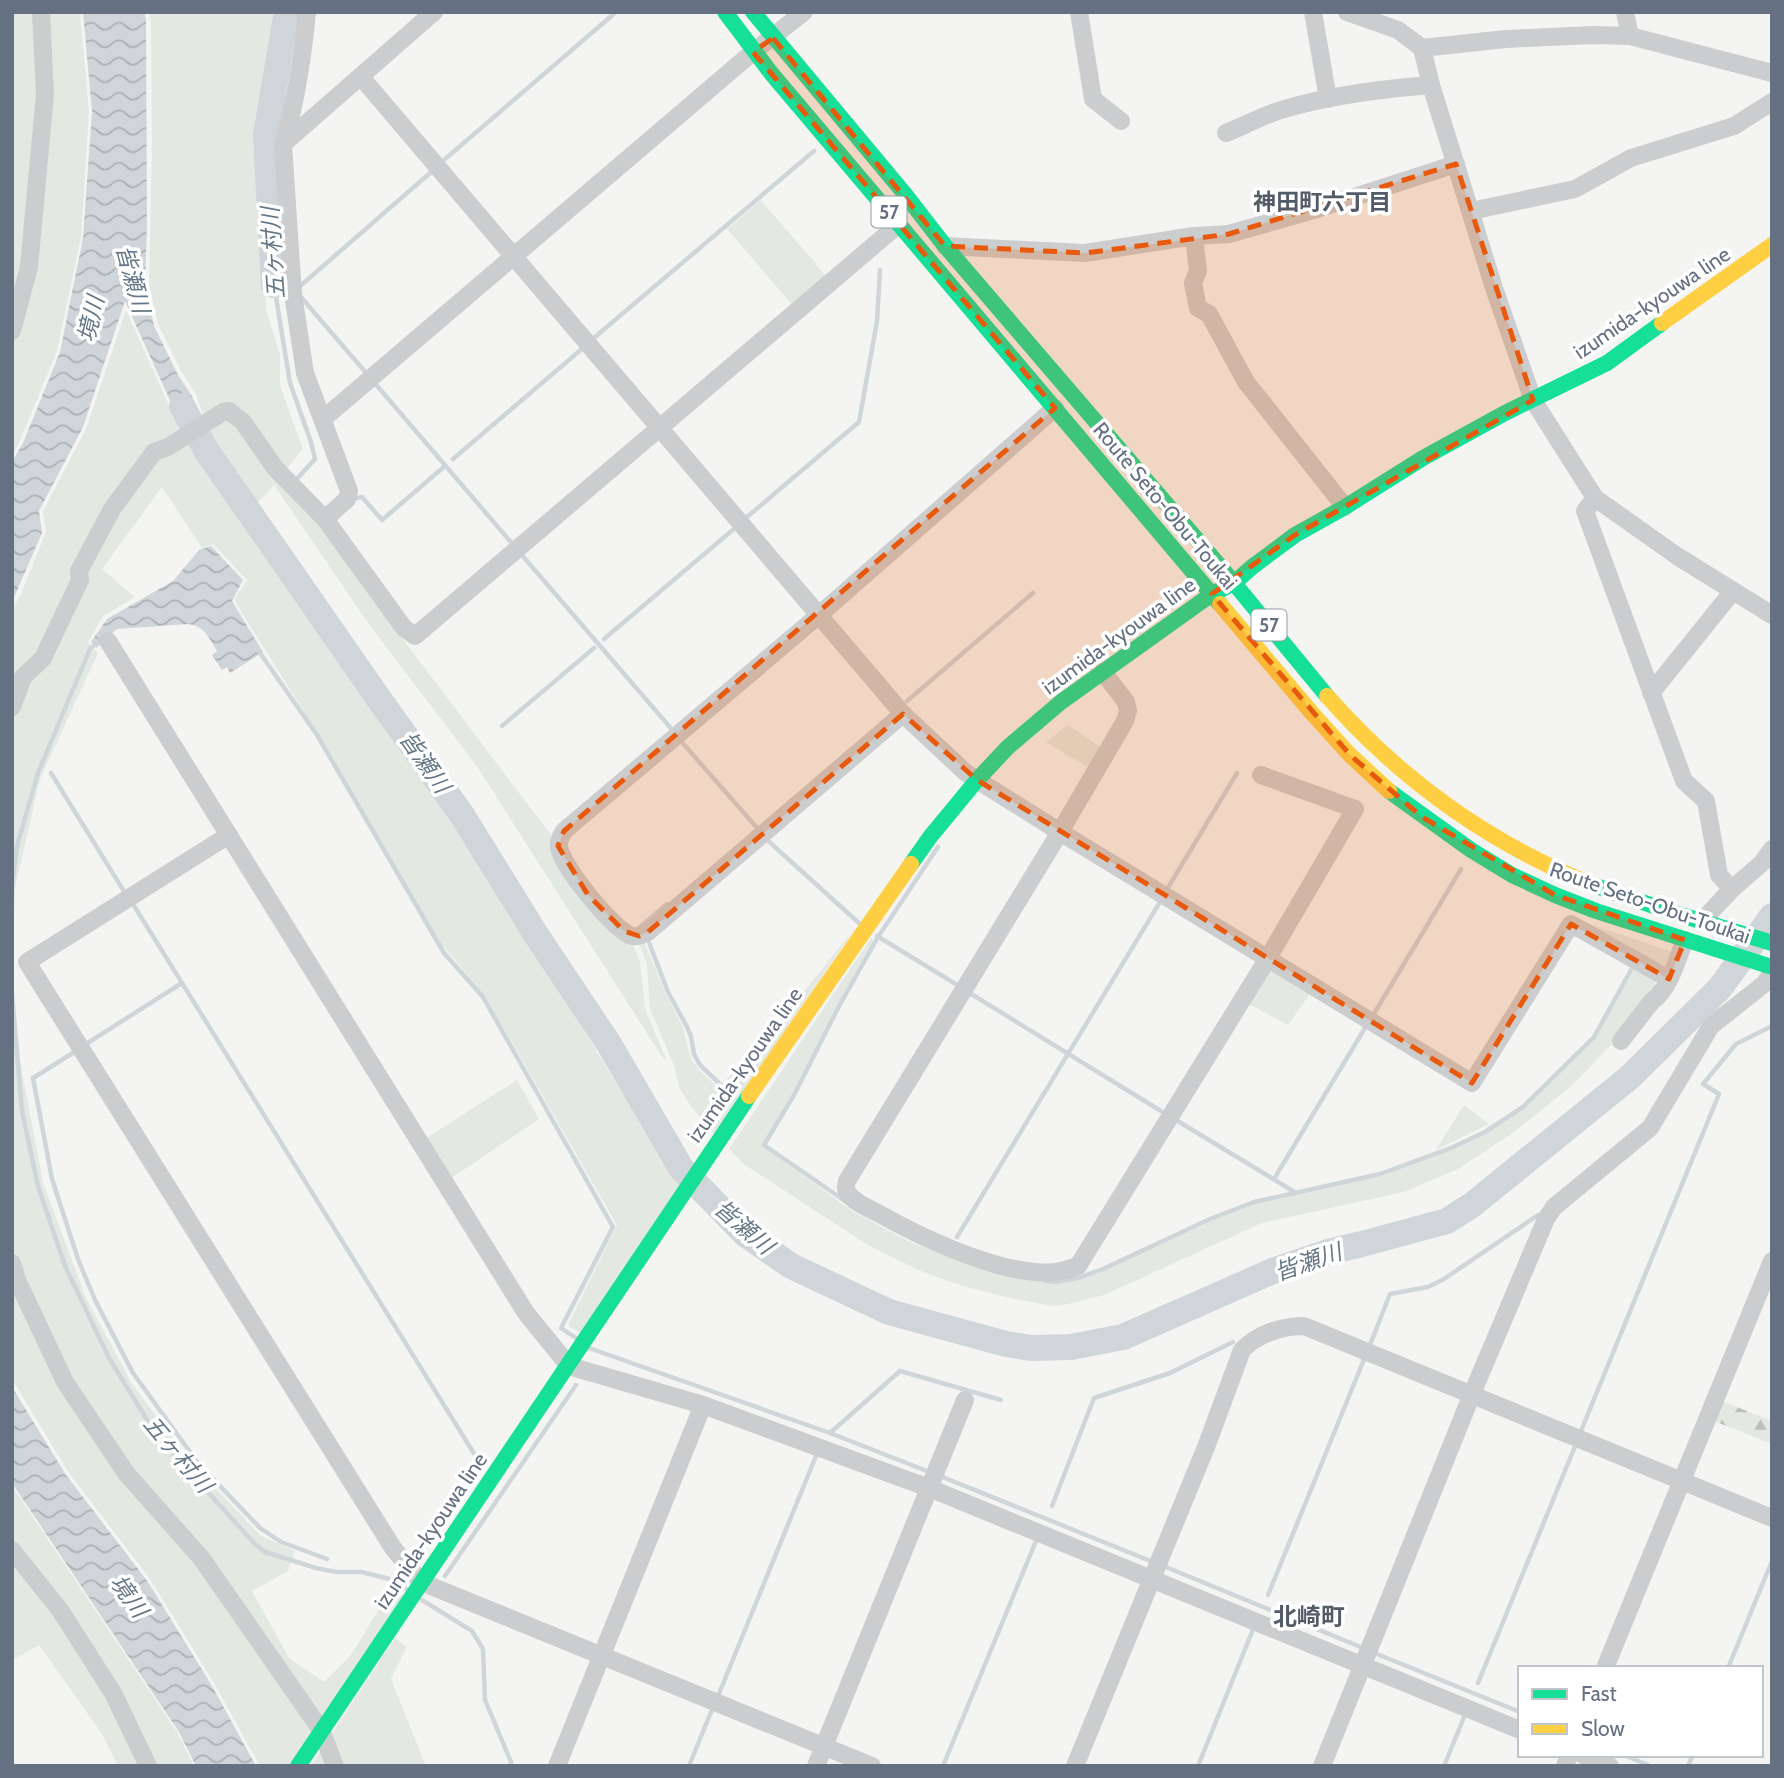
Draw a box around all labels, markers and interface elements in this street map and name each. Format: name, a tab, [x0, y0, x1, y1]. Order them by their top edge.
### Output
district label: 神田町六丁目	[1253, 188, 1391, 216]
road number: 57	[872, 196, 906, 228]
water label: 五ヶ村川	[256, 203, 290, 300]
street label: izumida-kyouwa line	[1569, 241, 1735, 364]
water label: 皆瀬川	[111, 242, 156, 319]
water label: 境川	[72, 291, 110, 345]
street label: Route Seto-Obu-Toukai	[1088, 417, 1243, 594]
street label: izumida-kyouwa line	[1037, 572, 1200, 700]
road number: 57	[1252, 610, 1286, 640]
water label: 皆瀬川	[394, 726, 458, 801]
street label: Route Seto-Obu-Toukai	[1547, 856, 1754, 949]
street label: izumida-kyouwa line	[682, 982, 807, 1147]
water label: 皆瀬川	[709, 1194, 781, 1262]
water label: 皆瀬川	[1271, 1237, 1348, 1286]
water label: 五ヶ村川	[138, 1410, 220, 1501]
street label: izumida-kyouwa line	[369, 1448, 492, 1614]
water label: 境川	[104, 1569, 156, 1625]
district label: 北崎町	[1273, 1602, 1345, 1631]
legend	[1518, 1666, 1763, 1757]
text: Fast	[1581, 1681, 1617, 1706]
text: Slow	[1581, 1716, 1625, 1741]

